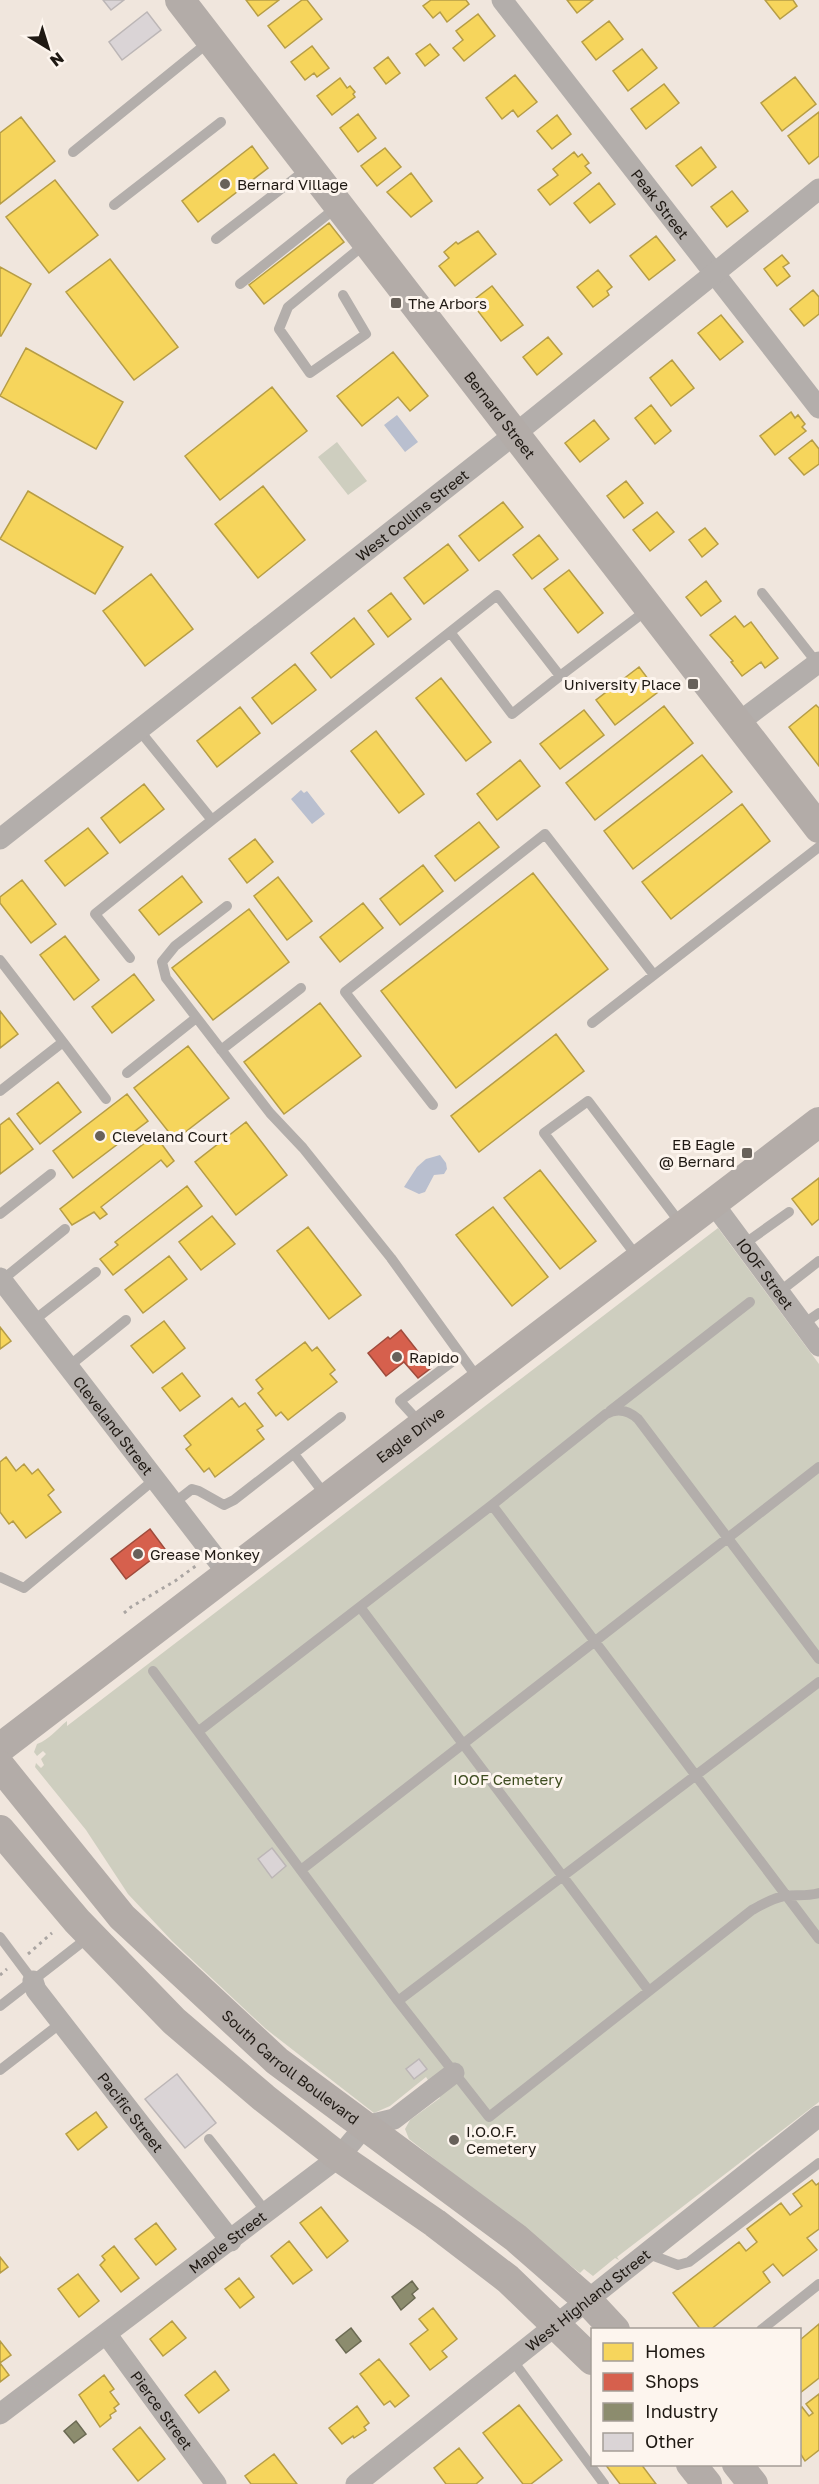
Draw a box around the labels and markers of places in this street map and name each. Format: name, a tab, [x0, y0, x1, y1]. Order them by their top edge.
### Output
place label: Bernard Village	[237, 175, 348, 193]
marker: Bernard Village	[218, 177, 232, 191]
place label: The Arbors	[408, 294, 487, 312]
marker: The Arbors	[389, 296, 403, 310]
place label: University Place	[564, 675, 681, 693]
marker: University Place	[686, 677, 700, 691]
place label: Cleveland Court	[112, 1127, 228, 1145]
marker: Cleveland Court	[93, 1129, 107, 1143]
place label: EB Eagle @ Bernard	[659, 1135, 735, 1170]
marker: EB Eagle @ Bernard	[740, 1146, 754, 1160]
place label: Rapido	[409, 1348, 459, 1366]
marker: Rapido	[390, 1350, 404, 1364]
place label: Grease Monkey	[150, 1545, 261, 1563]
marker: Grease Monkey	[131, 1547, 145, 1561]
place label: I.O.O.F. Cemetery	[466, 2122, 537, 2157]
marker: I.O.O.F. Cemetery	[447, 2133, 461, 2147]

